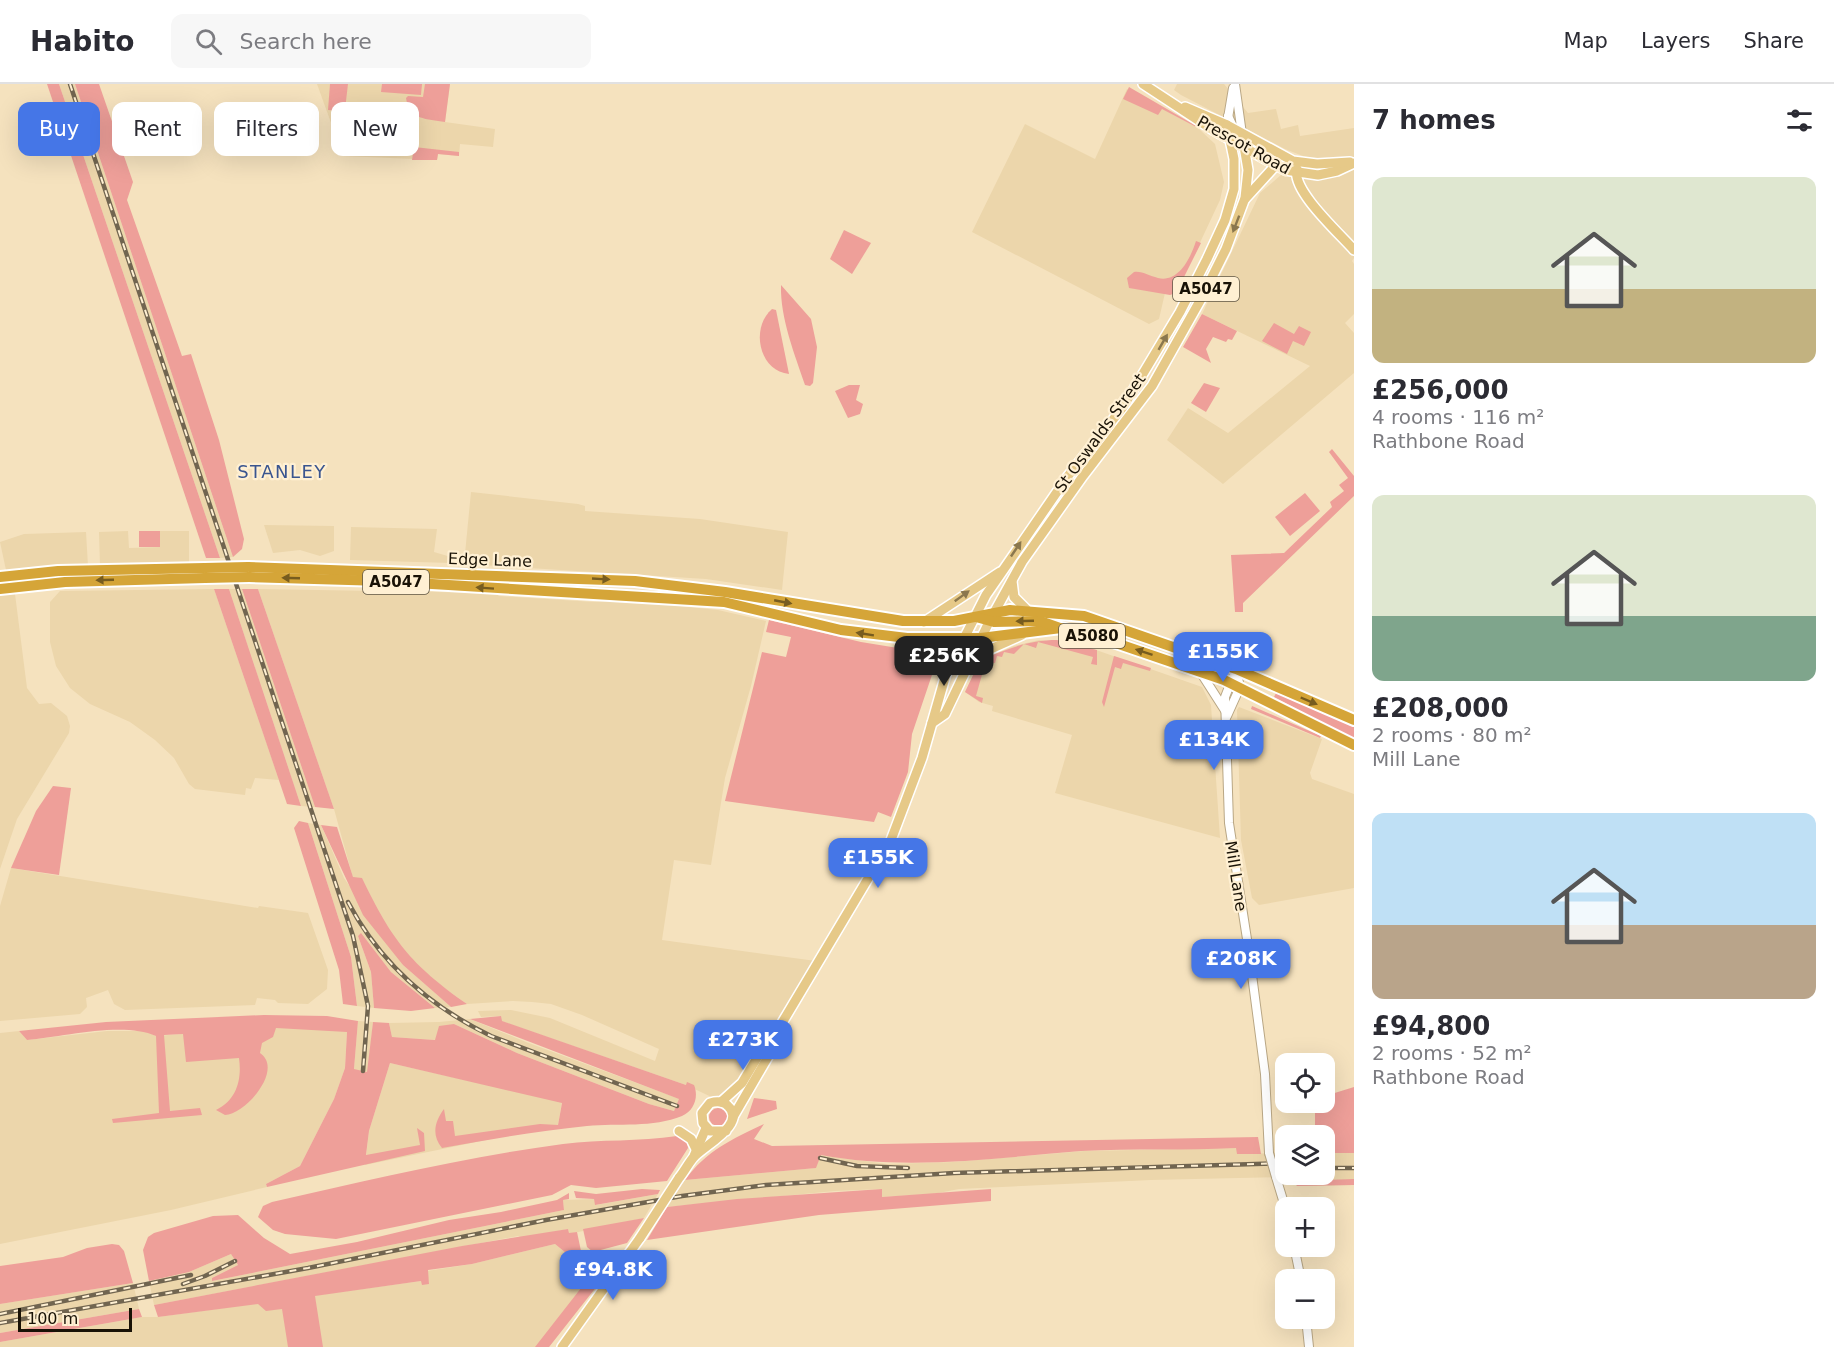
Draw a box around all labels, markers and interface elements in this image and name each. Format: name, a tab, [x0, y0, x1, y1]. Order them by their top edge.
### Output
search box	[171, 14, 591, 68]
text: Habito	[30, 25, 135, 58]
icon: search	[192, 25, 225, 58]
text: Search here	[240, 29, 372, 54]
text: Map	[1564, 29, 1608, 53]
text: Layers	[1641, 29, 1710, 53]
text: Share	[1743, 29, 1804, 53]
chip: Buy	[18, 102, 100, 156]
chip: Rent	[112, 102, 202, 156]
chip: Filters	[214, 102, 319, 156]
chip: New	[331, 102, 419, 156]
icon: filters	[1783, 104, 1816, 137]
text: 7 homes	[1372, 105, 1496, 135]
street label: Prescot Road	[1194, 112, 1294, 178]
one-way arrow	[1231, 215, 1240, 233]
icon: home	[1540, 216, 1648, 324]
road number: A5047	[1173, 277, 1239, 301]
one-way arrow	[1158, 333, 1168, 350]
street label: St Oswalds Street	[1051, 370, 1149, 496]
text: £256,000	[1372, 375, 1509, 405]
text: 4 rooms · 116 m²	[1372, 405, 1544, 429]
text: Rathbone Road	[1372, 429, 1525, 453]
district label: STANLEY	[237, 461, 327, 482]
icon: home	[1540, 534, 1648, 642]
one-way arrow	[1010, 541, 1022, 557]
street label: Edge Lane	[448, 549, 532, 571]
road number: A5047	[363, 570, 429, 594]
one-way arrow	[281, 574, 300, 583]
one-way arrow	[592, 575, 611, 584]
one-way arrow	[96, 576, 115, 585]
one-way arrow	[476, 583, 495, 593]
one-way arrow	[953, 590, 969, 602]
one-way arrow	[773, 598, 792, 607]
one-way arrow	[1016, 617, 1035, 626]
road number: A5080	[1059, 624, 1125, 648]
one-way arrow	[855, 629, 874, 638]
pin: £155K	[1181, 632, 1265, 683]
pin: £256K	[902, 636, 986, 687]
text: £155K	[1187, 639, 1259, 663]
text: £256K	[908, 643, 980, 667]
one-way arrow	[1135, 647, 1153, 657]
text: £208,000	[1372, 693, 1509, 723]
one-way arrow	[1300, 696, 1318, 706]
pin: £134K	[1172, 720, 1256, 771]
text: 2 rooms · 80 m²	[1372, 723, 1532, 747]
text: £134K	[1178, 727, 1250, 751]
text: Mill Lane	[1372, 747, 1461, 771]
pin: £155K	[836, 838, 920, 889]
street label: Mill Lane	[1221, 839, 1251, 913]
text: £155K	[842, 845, 914, 869]
icon: home	[1540, 852, 1648, 960]
pin: £208K	[1199, 939, 1283, 990]
text: £208K	[1205, 946, 1277, 970]
text: £94,800	[1372, 1011, 1490, 1041]
pin: £273K	[701, 1020, 785, 1071]
text: £273K	[707, 1027, 779, 1051]
text: 2 rooms · 52 m²	[1372, 1041, 1532, 1065]
map controls	[1275, 1053, 1335, 1329]
button: locate	[1275, 1053, 1335, 1113]
text: Rathbone Road	[1372, 1065, 1525, 1089]
button: layers	[1275, 1125, 1335, 1185]
button: +	[1275, 1197, 1335, 1257]
pin: £94.8K	[564, 1250, 662, 1301]
text: £94.8K	[574, 1257, 652, 1281]
button: −	[1275, 1269, 1335, 1329]
scale bar	[18, 1305, 132, 1332]
text: 100 m	[27, 1309, 78, 1328]

